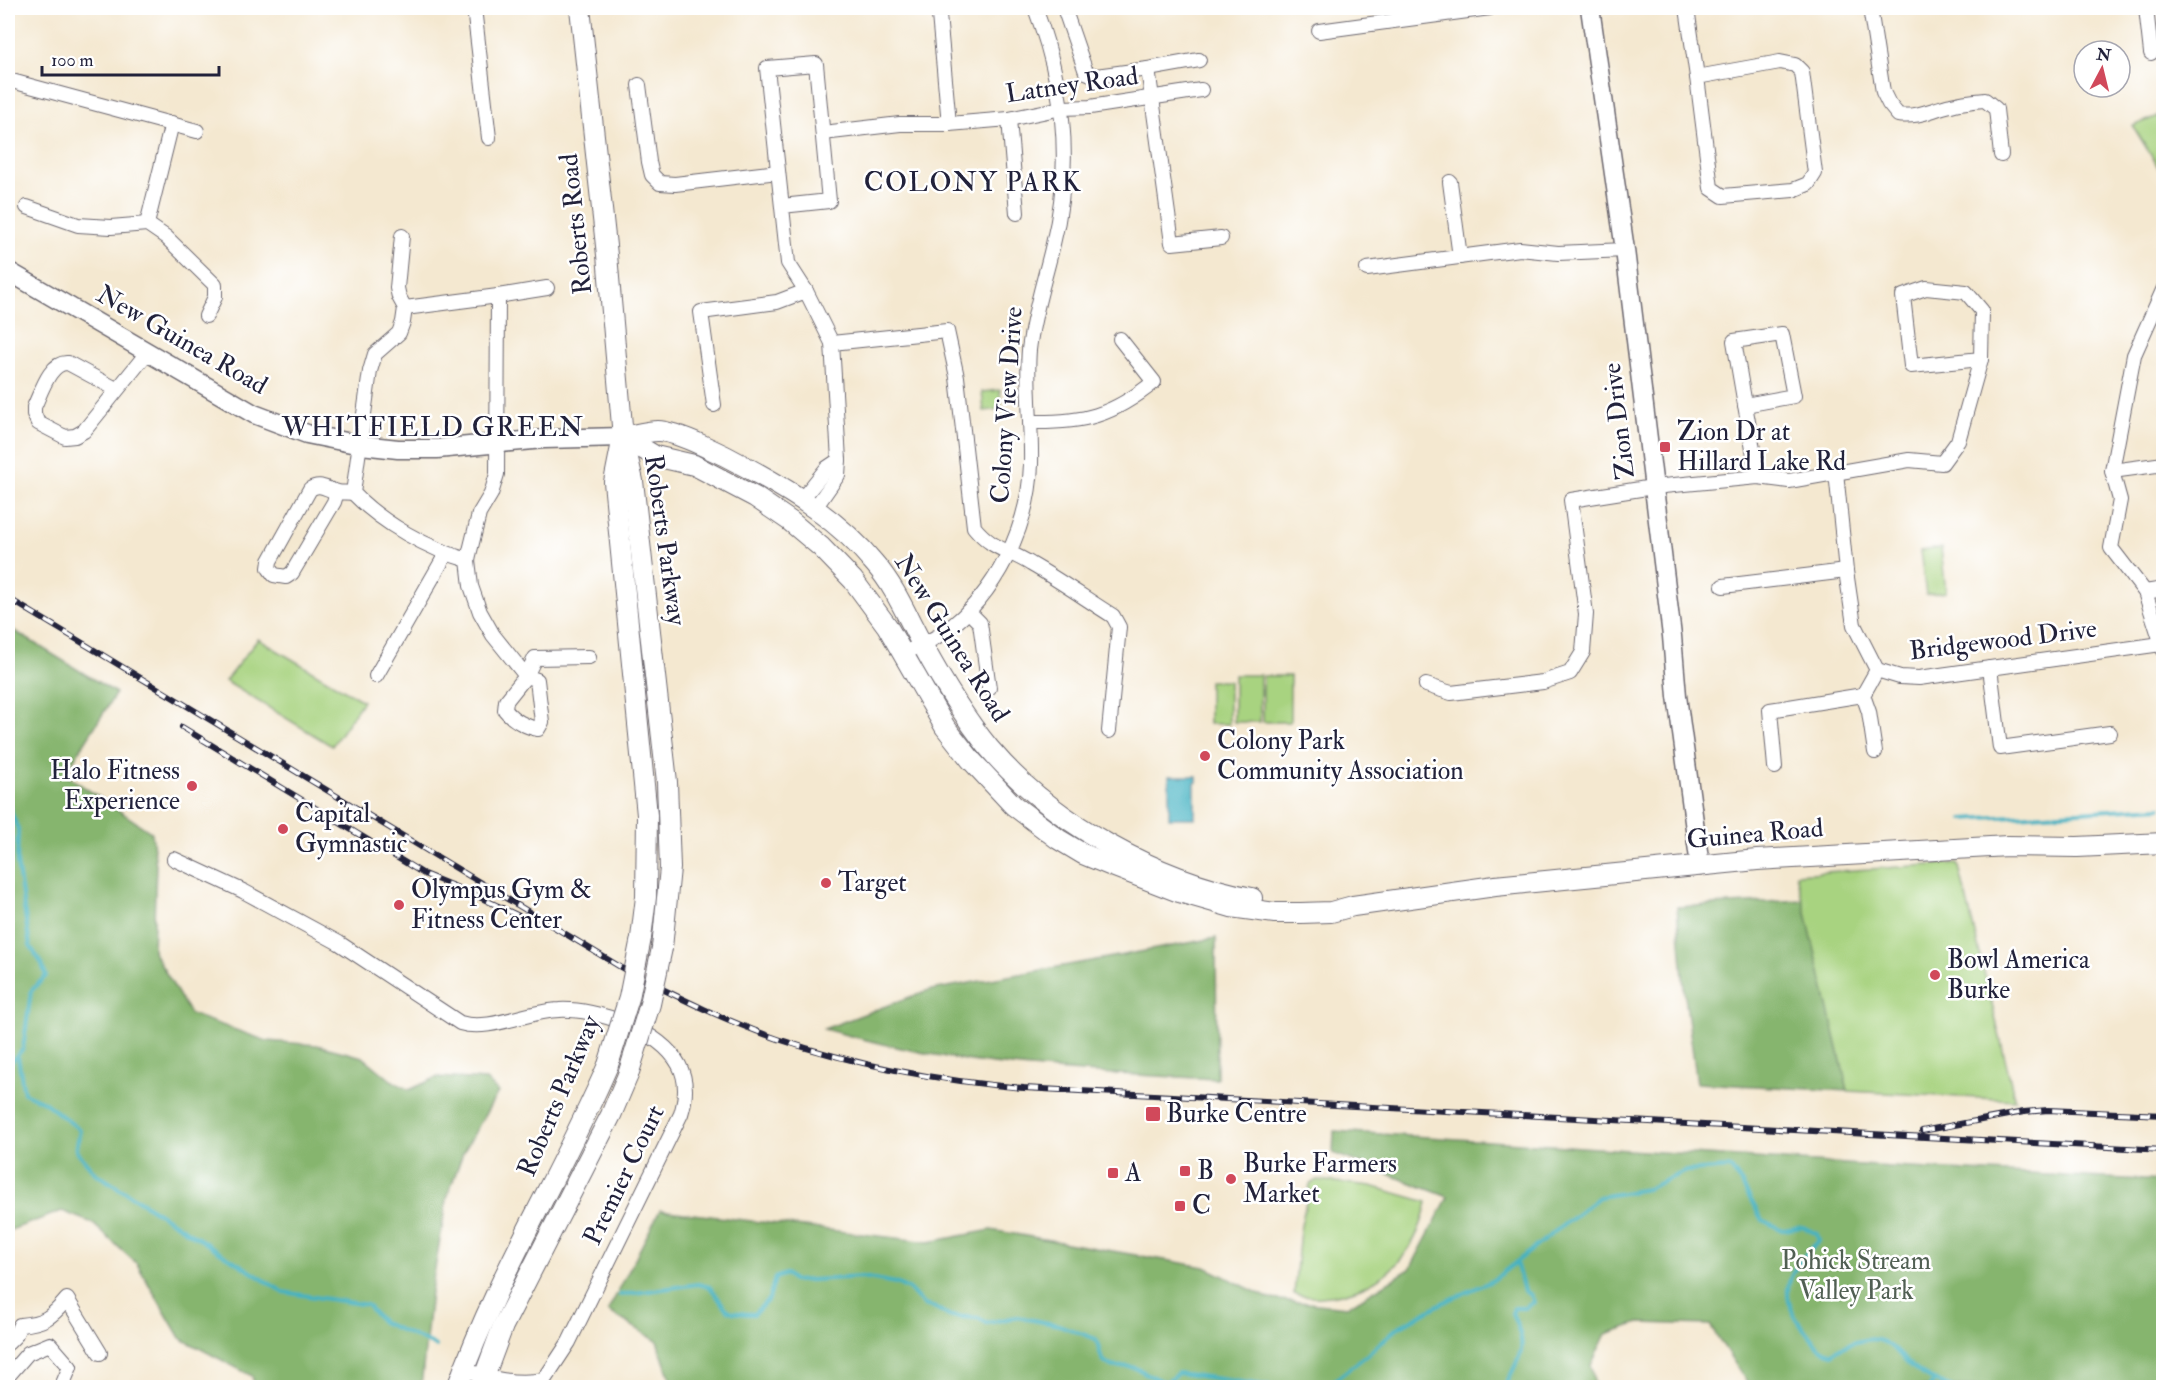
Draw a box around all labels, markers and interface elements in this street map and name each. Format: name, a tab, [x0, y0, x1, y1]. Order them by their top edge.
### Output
scale bar	[42, 39, 219, 77]
north arrow	[2072, 39, 2132, 99]
text: N	[2094, 44, 2113, 66]
text: 100 m	[51, 49, 94, 72]
street label: Latney Road	[1004, 60, 1141, 110]
street label: Roberts Road	[553, 152, 599, 296]
district label: COLONY PARK	[864, 166, 1082, 199]
street label: New Guinea Road	[91, 278, 273, 402]
street label: Colony View Drive	[984, 305, 1030, 505]
street label: Zion Drive	[1596, 361, 1642, 481]
district label: WHITFIELD GREEN	[281, 411, 584, 444]
place label: Zion Dr at Hillard Lake Rd	[1677, 416, 1846, 478]
marker: Zion Dr at Hillard Lake Rd	[1658, 440, 1672, 454]
street label: Roberts Parkway	[637, 453, 693, 628]
street label: New Guinea Road	[888, 548, 1017, 728]
street label: Bridgewood Drive	[1907, 613, 2099, 667]
place label: Colony Park Community Association	[1217, 725, 1464, 787]
marker: Colony Park Community Association	[1198, 749, 1212, 763]
place label: Halo Fitness Experience	[50, 755, 180, 818]
marker: Halo Fitness Experience	[185, 779, 199, 793]
place label: Capital Gymnastic	[295, 798, 407, 860]
street label: Guinea Road	[1685, 812, 1825, 856]
marker: Capital Gymnastic	[276, 822, 290, 836]
place label: Target	[838, 867, 907, 899]
place label: Olympus Gym & Fitness Center	[411, 874, 592, 936]
marker: Target	[819, 876, 833, 890]
marker: Olympus Gym & Fitness Center	[392, 898, 406, 912]
place label: Bowl America Burke	[1947, 944, 2090, 1006]
marker: Bowl America Burke	[1928, 968, 1942, 982]
street label: Roberts Parkway	[511, 1010, 608, 1181]
place label: Burke Centre	[1166, 1098, 1307, 1130]
street label: Premier Court	[576, 1100, 672, 1250]
marker: Burke Centre	[1144, 1105, 1162, 1123]
place label: Burke Farmers Market	[1243, 1148, 1397, 1210]
place label: B	[1197, 1155, 1214, 1187]
place label: A	[1124, 1157, 1142, 1189]
marker: B	[1178, 1164, 1192, 1178]
marker: A	[1106, 1166, 1120, 1180]
marker: Burke Farmers Market	[1224, 1172, 1238, 1186]
place label: C	[1192, 1190, 1211, 1222]
marker: C	[1173, 1199, 1187, 1213]
park label: Pohick Stream Valley Park	[1781, 1245, 1931, 1307]

